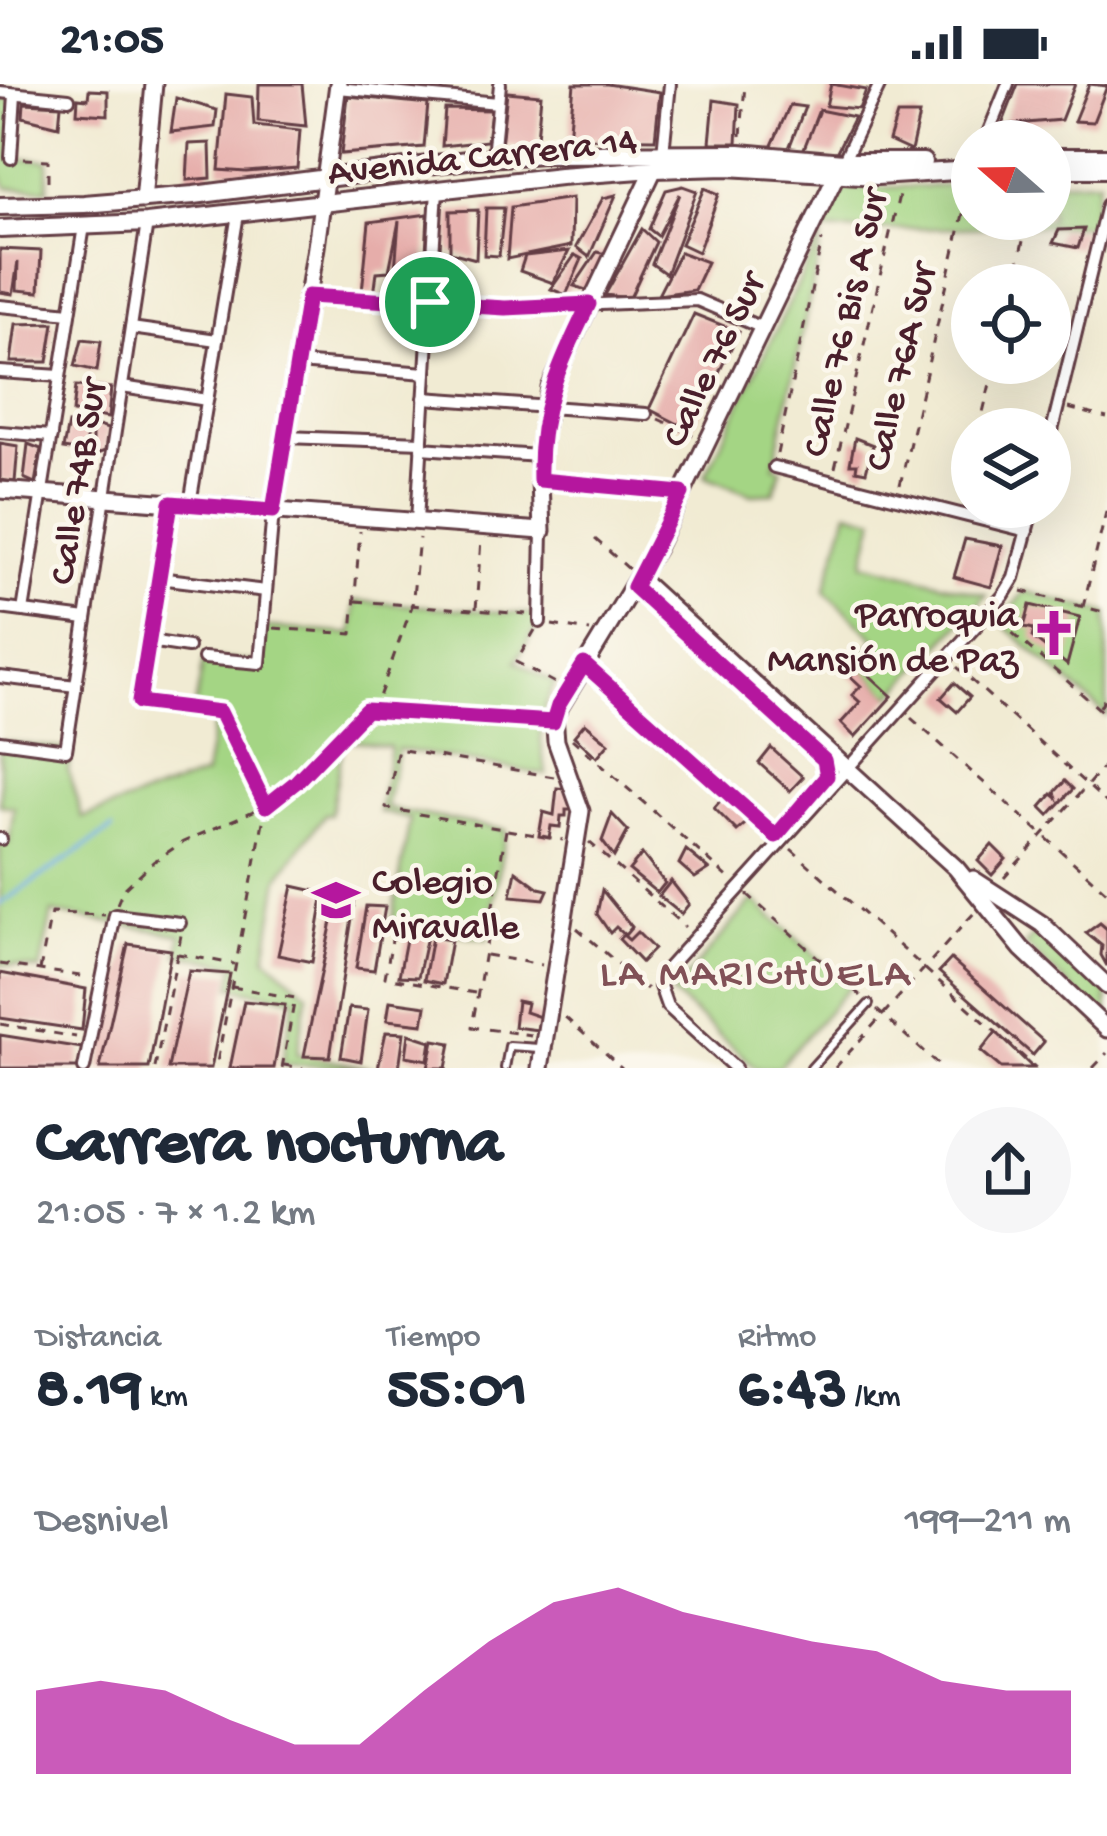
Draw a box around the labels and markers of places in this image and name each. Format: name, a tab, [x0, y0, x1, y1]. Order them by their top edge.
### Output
pin	[379, 251, 481, 353]
place label: Parroquia Mansión de Paz	[767, 595, 1020, 686]
church icon: Parroquia Mansión de Paz	[1029, 608, 1079, 658]
place label: Colegio Miravalle	[372, 862, 520, 953]
school or university icon: Colegio Miravalle	[311, 875, 361, 925]

